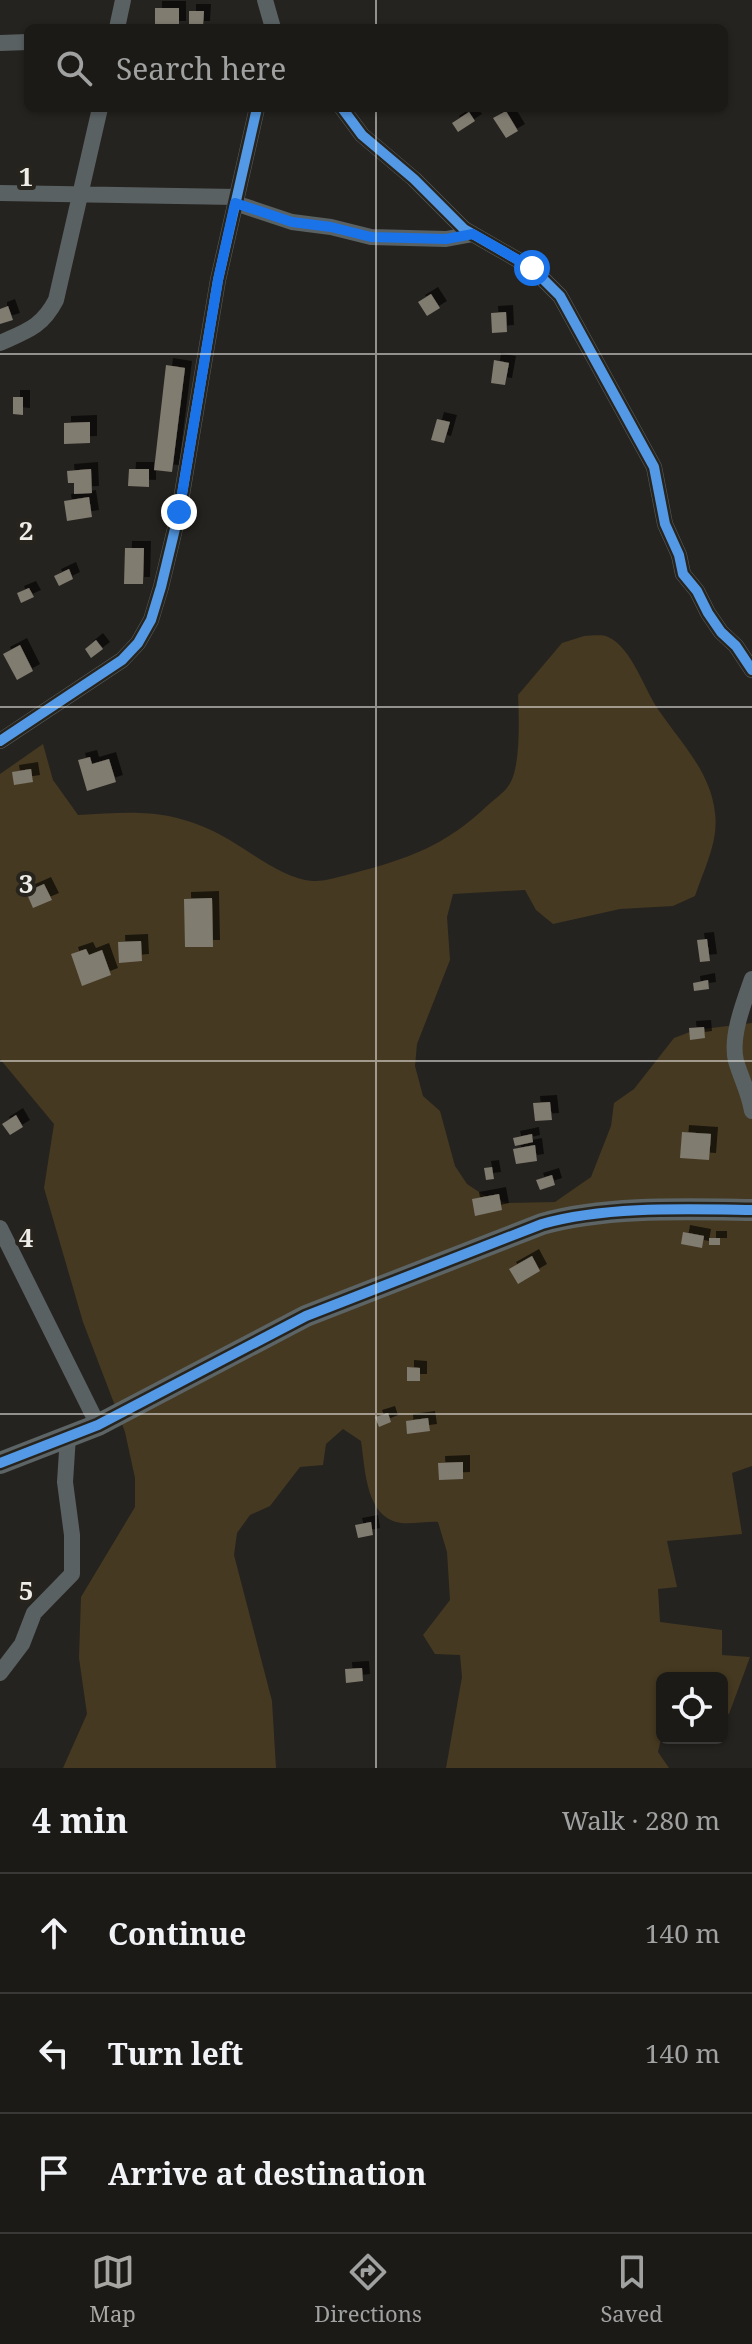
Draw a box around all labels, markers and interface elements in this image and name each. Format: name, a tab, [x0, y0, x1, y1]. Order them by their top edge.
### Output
search box	[24, 24, 728, 112]
icon: search	[52, 46, 96, 90]
text: Search here	[116, 48, 286, 89]
text: 1	[19, 158, 33, 194]
route start	[514, 250, 550, 286]
route end	[161, 494, 197, 530]
text: 2	[19, 512, 33, 548]
text: 3	[19, 865, 33, 901]
text: 4	[19, 1219, 34, 1255]
text: 5	[19, 1572, 33, 1608]
map controls	[656, 1672, 728, 1744]
button: locate	[656, 1672, 728, 1744]
text: 4 min	[32, 1797, 128, 1843]
text: Walk · 280 m	[562, 1802, 720, 1838]
icon: ahead	[32, 1911, 76, 1955]
text: Continue	[108, 1913, 246, 1954]
text: 140 m	[645, 1915, 720, 1951]
icon: left	[32, 2031, 76, 2075]
text: Turn left	[108, 2033, 243, 2074]
text: 140 m	[645, 2035, 720, 2071]
icon: arrive	[32, 2151, 76, 2195]
text: Arrive at destination	[108, 2153, 427, 2194]
tab: Map	[89, 2250, 136, 2328]
tab: Directions	[314, 2250, 422, 2328]
tab: Saved	[600, 2250, 663, 2328]

